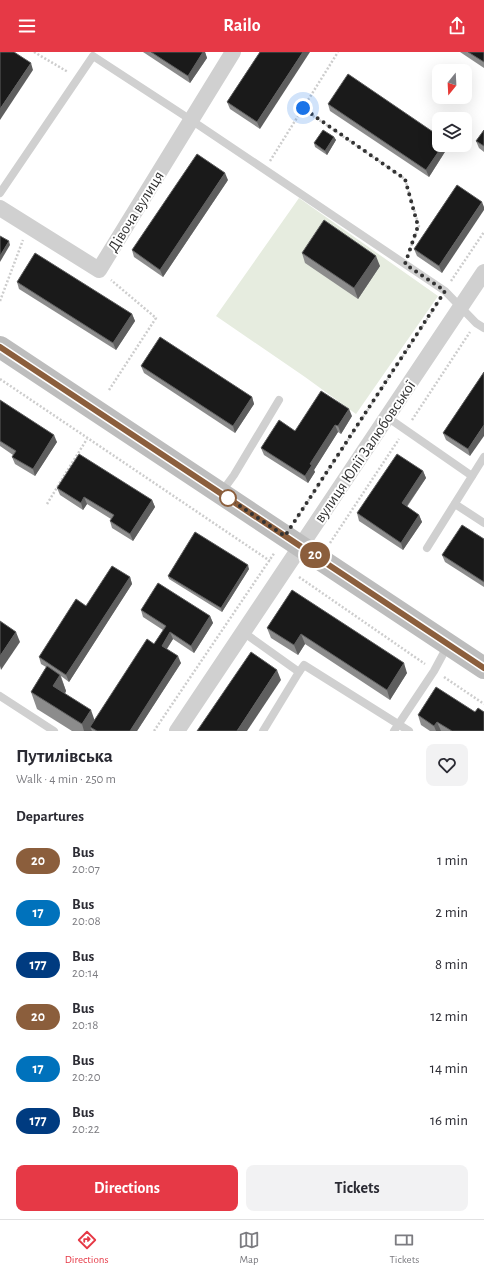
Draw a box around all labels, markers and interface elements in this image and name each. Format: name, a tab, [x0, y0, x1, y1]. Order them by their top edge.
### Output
icon: menu	[16, 15, 38, 37]
icon: share	[446, 15, 468, 37]
text: Railo	[223, 17, 261, 35]
north arrow	[432, 64, 472, 104]
map controls	[432, 64, 472, 152]
your location	[293, 98, 313, 118]
button: layers	[432, 112, 472, 152]
street label: Дівоча вулиця	[105, 168, 168, 255]
street label: вулиця Юлії Залюбовської	[311, 378, 419, 526]
unlabelled marker	[219, 489, 237, 507]
line badge: 20	[297, 542, 333, 568]
text: 20	[308, 548, 322, 562]
button: heart	[426, 744, 468, 786]
text: Путилівська	[16, 747, 113, 766]
text: Walk · 4 min · 250 m	[16, 773, 116, 786]
text: Departures	[16, 809, 84, 824]
text: Bus	[72, 845, 94, 860]
text: 1 min	[437, 853, 468, 868]
text: 20	[31, 854, 45, 868]
text: 20:07	[72, 863, 100, 876]
text: Bus	[72, 897, 94, 912]
text: 2 min	[435, 905, 468, 920]
text: 17	[32, 906, 44, 920]
text: 20:08	[72, 915, 101, 928]
text: Bus	[72, 949, 94, 964]
text: 8 min	[435, 957, 468, 972]
text: 177	[29, 958, 47, 972]
text: 20:14	[72, 967, 98, 980]
text: Bus	[72, 1001, 94, 1016]
text: 12 min	[430, 1009, 468, 1024]
text: 20	[31, 1010, 45, 1024]
text: 20:18	[72, 1019, 98, 1032]
text: Bus	[72, 1053, 94, 1068]
text: 14 min	[430, 1061, 468, 1076]
text: 17	[32, 1062, 44, 1076]
text: 20:20	[72, 1071, 101, 1084]
text: Bus	[72, 1105, 94, 1120]
text: 16 min	[430, 1113, 468, 1128]
text: 177	[29, 1114, 47, 1128]
text: 20:22	[72, 1123, 100, 1136]
button: Directions	[16, 1165, 238, 1211]
button: Tickets	[246, 1165, 468, 1211]
tab: Directions	[65, 1229, 109, 1266]
tab: Map	[238, 1229, 260, 1266]
tab: Tickets	[389, 1229, 419, 1266]

